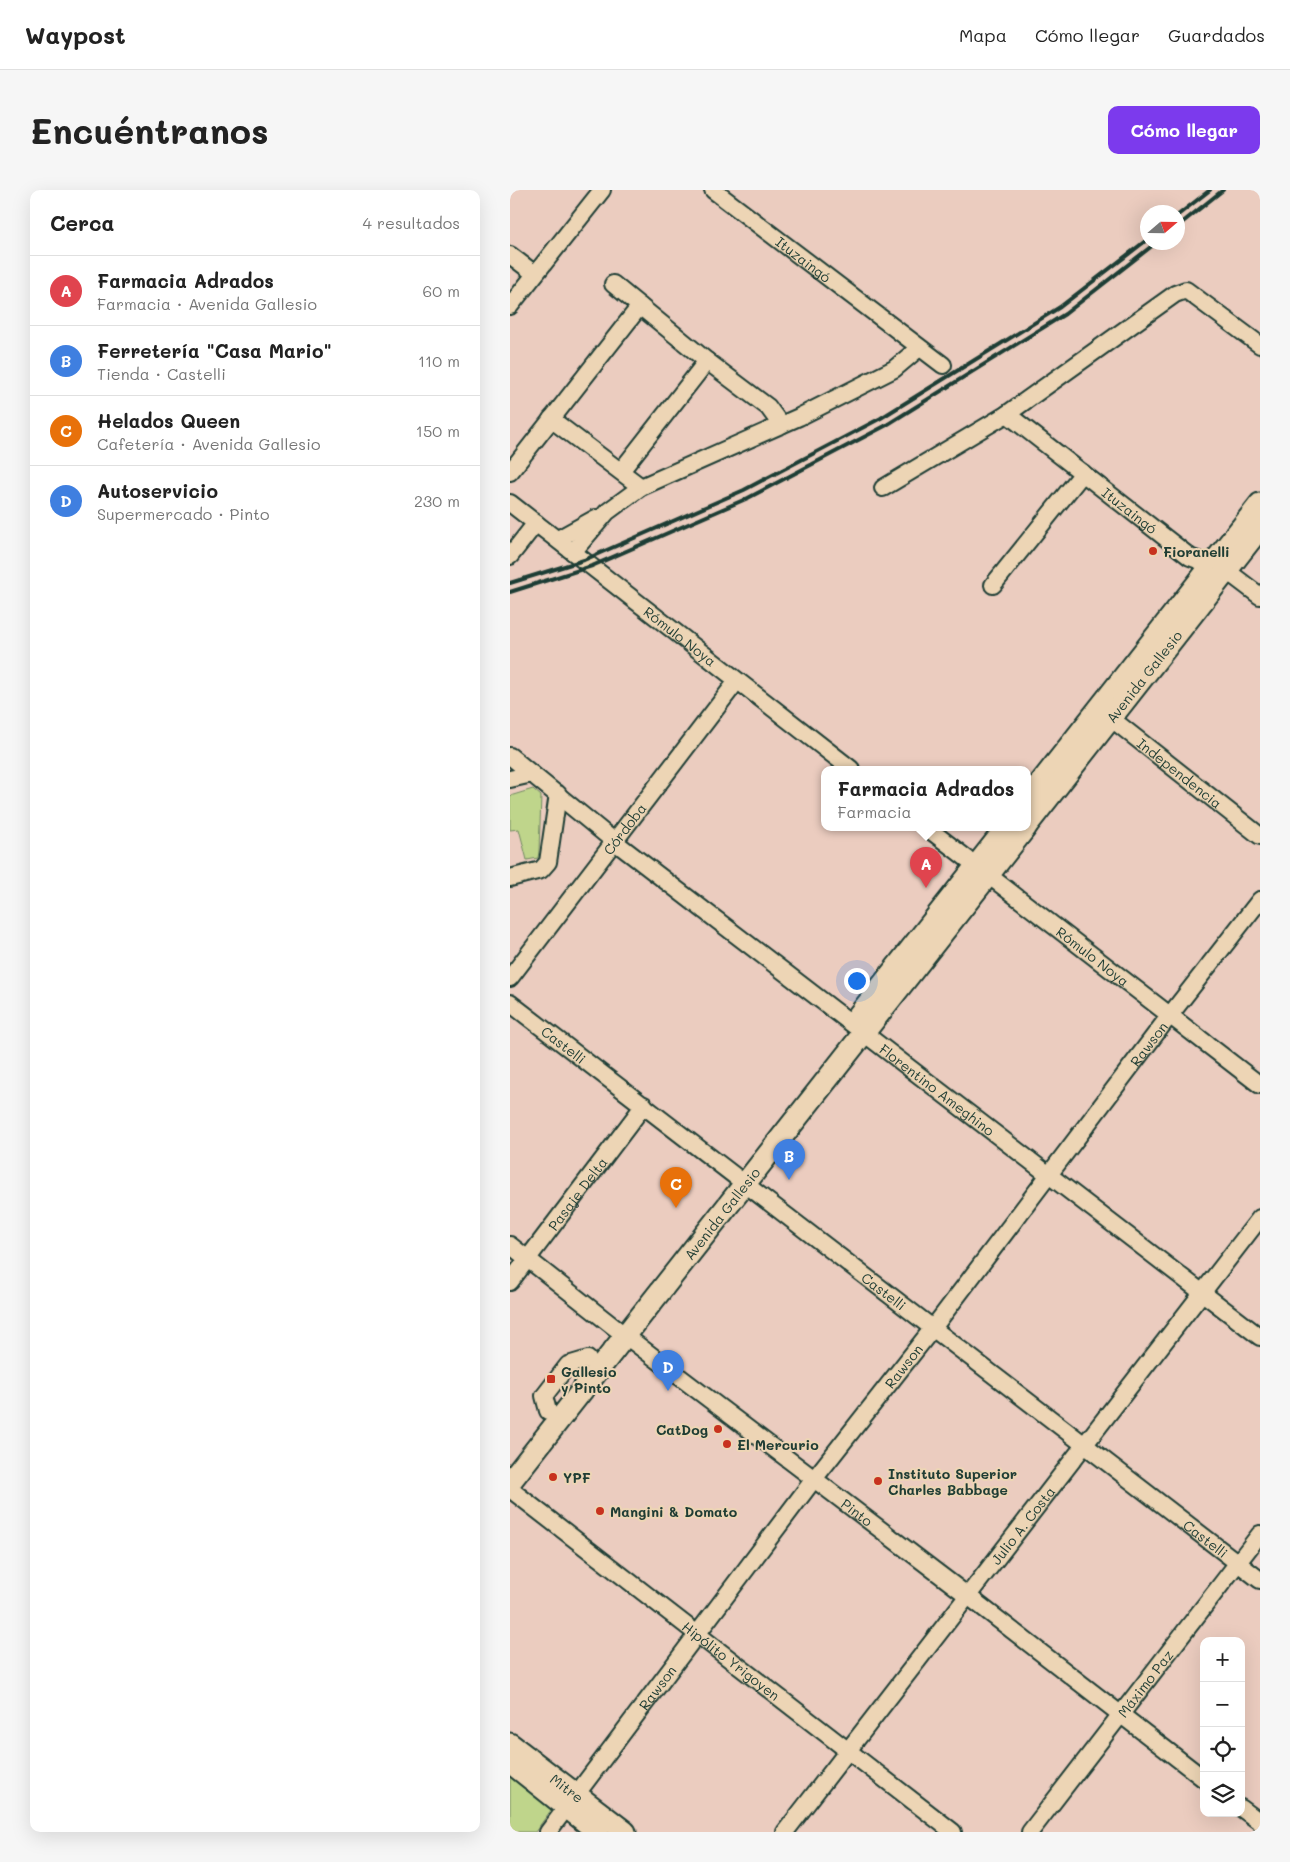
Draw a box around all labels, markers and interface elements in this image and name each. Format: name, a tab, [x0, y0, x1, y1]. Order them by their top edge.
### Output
text: Waypost	[25, 19, 126, 50]
text: Mapa	[959, 23, 1007, 47]
text: Cómo llegar	[1035, 23, 1140, 47]
text: Guardados	[1168, 23, 1265, 47]
button: Cómo llegar	[1108, 106, 1260, 154]
text: Encuéntranos	[30, 107, 269, 153]
north arrow	[1140, 205, 1185, 250]
text: Cerca	[50, 209, 115, 236]
text: 4 resultados	[363, 212, 460, 233]
street label: Ituzaingó	[772, 232, 835, 286]
text: Farmacia Adrados	[97, 268, 274, 293]
text: A	[60, 280, 72, 301]
text: 60 m	[423, 280, 460, 301]
text: Farmacia · Avenida Gallesio	[97, 293, 317, 314]
text: Ferretería "Casa Mario"	[97, 338, 332, 363]
text: B	[61, 350, 71, 371]
text: 110 m	[418, 350, 460, 371]
text: Tienda · Castelli	[97, 363, 226, 384]
text: Helados Queen	[97, 408, 240, 433]
text: C	[60, 420, 72, 441]
text: 150 m	[416, 420, 460, 441]
text: Cafetería · Avenida Gallesio	[97, 433, 320, 454]
text: Autoservicio	[97, 478, 218, 503]
street label: Ituzaingó	[1098, 483, 1161, 538]
text: D	[60, 490, 72, 511]
text: 230 m	[414, 490, 460, 511]
text: Supermercado · Pinto	[97, 503, 270, 524]
place label: Fioranelli	[1163, 542, 1230, 561]
marker: Fioranelli	[1147, 545, 1159, 557]
street label: Rómulo Noya	[640, 602, 721, 670]
street label: Avenida Gallesio	[1101, 626, 1186, 727]
street label: Independencia	[1134, 733, 1226, 812]
popup	[821, 766, 1031, 831]
text: Farmacia Adrados	[838, 776, 1014, 801]
street label: Córdoba	[598, 799, 650, 858]
text: Farmacia	[838, 801, 912, 822]
pin: A	[910, 847, 942, 888]
street label: Rómulo Noya	[1053, 922, 1133, 990]
your location	[844, 968, 870, 994]
street label: Rawson	[1125, 1017, 1171, 1070]
street label: Castelli	[538, 1021, 590, 1068]
street label: Florentino Ameghino	[876, 1039, 999, 1140]
pin: B	[773, 1139, 805, 1180]
street label: Pasaje Delta	[543, 1153, 611, 1234]
street label: Avenida Gallesio	[679, 1163, 764, 1264]
pin: C	[660, 1167, 692, 1208]
street label: Castelli	[858, 1268, 910, 1314]
street label: Rawson	[880, 1340, 927, 1392]
pin: D	[652, 1350, 684, 1391]
place label: Gallesio y Pinto	[561, 1362, 617, 1397]
marker: Gallesio y Pinto	[545, 1373, 557, 1385]
place label: CatDog	[656, 1420, 708, 1439]
marker: CatDog	[712, 1423, 724, 1435]
place label: El Mercurio	[737, 1435, 819, 1454]
marker: El Mercurio	[721, 1438, 733, 1450]
place label: Instituto Superior Charles Babbage	[888, 1464, 1017, 1499]
place label: YPF	[563, 1468, 591, 1487]
marker: YPF	[547, 1471, 559, 1483]
marker: Instituto Superior Charles Babbage	[872, 1475, 884, 1487]
street label: Julio A. Costa	[986, 1482, 1059, 1568]
street label: Pinto	[838, 1494, 877, 1530]
place label: Mangini & Domato	[610, 1502, 738, 1521]
marker: Mangini & Domato	[594, 1505, 606, 1517]
street label: Castelli	[1180, 1515, 1232, 1562]
street label: Hipólito Yrigoyen	[679, 1617, 784, 1704]
map controls	[1200, 1637, 1245, 1817]
button: +	[1200, 1637, 1245, 1682]
street label: Máximo Paz	[1113, 1645, 1177, 1721]
street label: Rawson	[634, 1661, 680, 1714]
button: −	[1200, 1682, 1245, 1727]
button: locate	[1200, 1727, 1245, 1772]
street label: Mitre	[547, 1769, 588, 1807]
button: layers	[1200, 1772, 1245, 1817]

